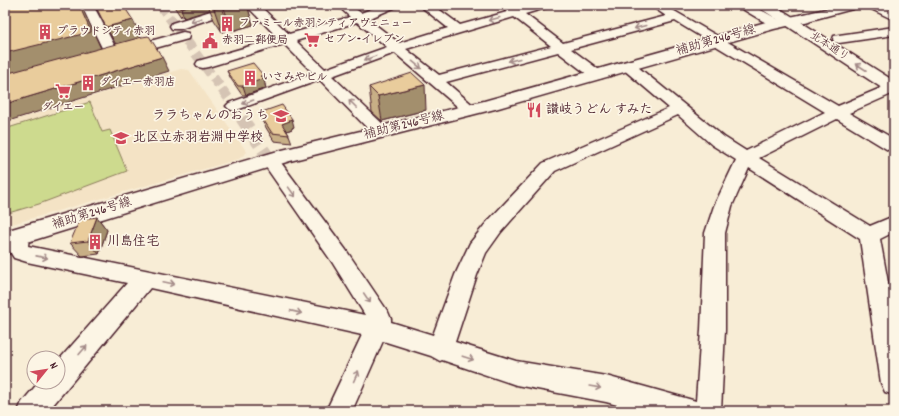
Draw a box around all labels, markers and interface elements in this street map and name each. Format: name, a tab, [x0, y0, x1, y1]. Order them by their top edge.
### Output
building icon: ファミール赤羽シティアヴェニュー	[218, 15, 236, 33]
place label: ファミール赤羽シティアヴェニュー	[239, 16, 412, 32]
one-way arrow	[488, 16, 501, 23]
one-way arrow	[189, 17, 202, 24]
street label: 補助第246号線	[674, 20, 759, 61]
building icon: プラウドシティ赤羽	[36, 23, 54, 41]
place label: プラウドシティ赤羽	[57, 24, 155, 40]
one-way arrow	[633, 24, 646, 31]
street label: 北本通り	[806, 28, 852, 66]
supermarket icon: セブン-イレブン	[303, 31, 321, 49]
public building icon: 赤羽二郵便局	[201, 32, 219, 50]
place label: セブン-イレブン	[324, 32, 405, 48]
place label: 赤羽二郵便局	[222, 33, 288, 49]
one-way arrow	[364, 55, 377, 62]
one-way arrow	[508, 57, 521, 64]
one-way arrow	[412, 60, 423, 69]
one-way arrow	[856, 63, 867, 71]
building icon: いさみやビル	[241, 69, 259, 87]
place label: いさみやビル	[262, 70, 328, 86]
building icon: ダイエー赤羽店	[79, 74, 97, 92]
place label: ダイエー赤羽店	[100, 75, 176, 91]
supermarket icon: ダイエー	[54, 82, 72, 100]
one-way arrow	[242, 98, 254, 106]
one-way arrow	[348, 99, 358, 109]
place label: ダイエー	[42, 100, 84, 116]
restaurant icon: 讃岐うどん すみた	[525, 101, 543, 119]
place label: 讃岐うどん すみた	[546, 101, 652, 120]
place label: ララちゃんのおうち	[152, 107, 269, 126]
school or university icon: ララちゃんのおうち	[272, 107, 290, 125]
street label: 補助第246号線	[362, 107, 447, 145]
school or university icon: 北区立赤羽岩淵中学校	[112, 129, 130, 147]
place label: 北区立赤羽岩淵中学校	[133, 129, 263, 148]
one-way arrow	[288, 187, 296, 198]
street label: 補助第246号線	[50, 193, 135, 235]
building icon: 川島住宅	[86, 233, 104, 251]
place label: 川島住宅	[107, 233, 159, 252]
one-way arrow	[35, 253, 48, 261]
one-way arrow	[162, 280, 175, 288]
one-way arrow	[363, 292, 371, 303]
one-way arrow	[289, 308, 302, 316]
one-way arrow	[79, 345, 88, 355]
north arrow	[26, 350, 66, 390]
one-way arrow	[461, 355, 474, 362]
text: N	[45, 360, 61, 373]
one-way arrow	[353, 370, 360, 382]
one-way arrow	[588, 383, 601, 391]

